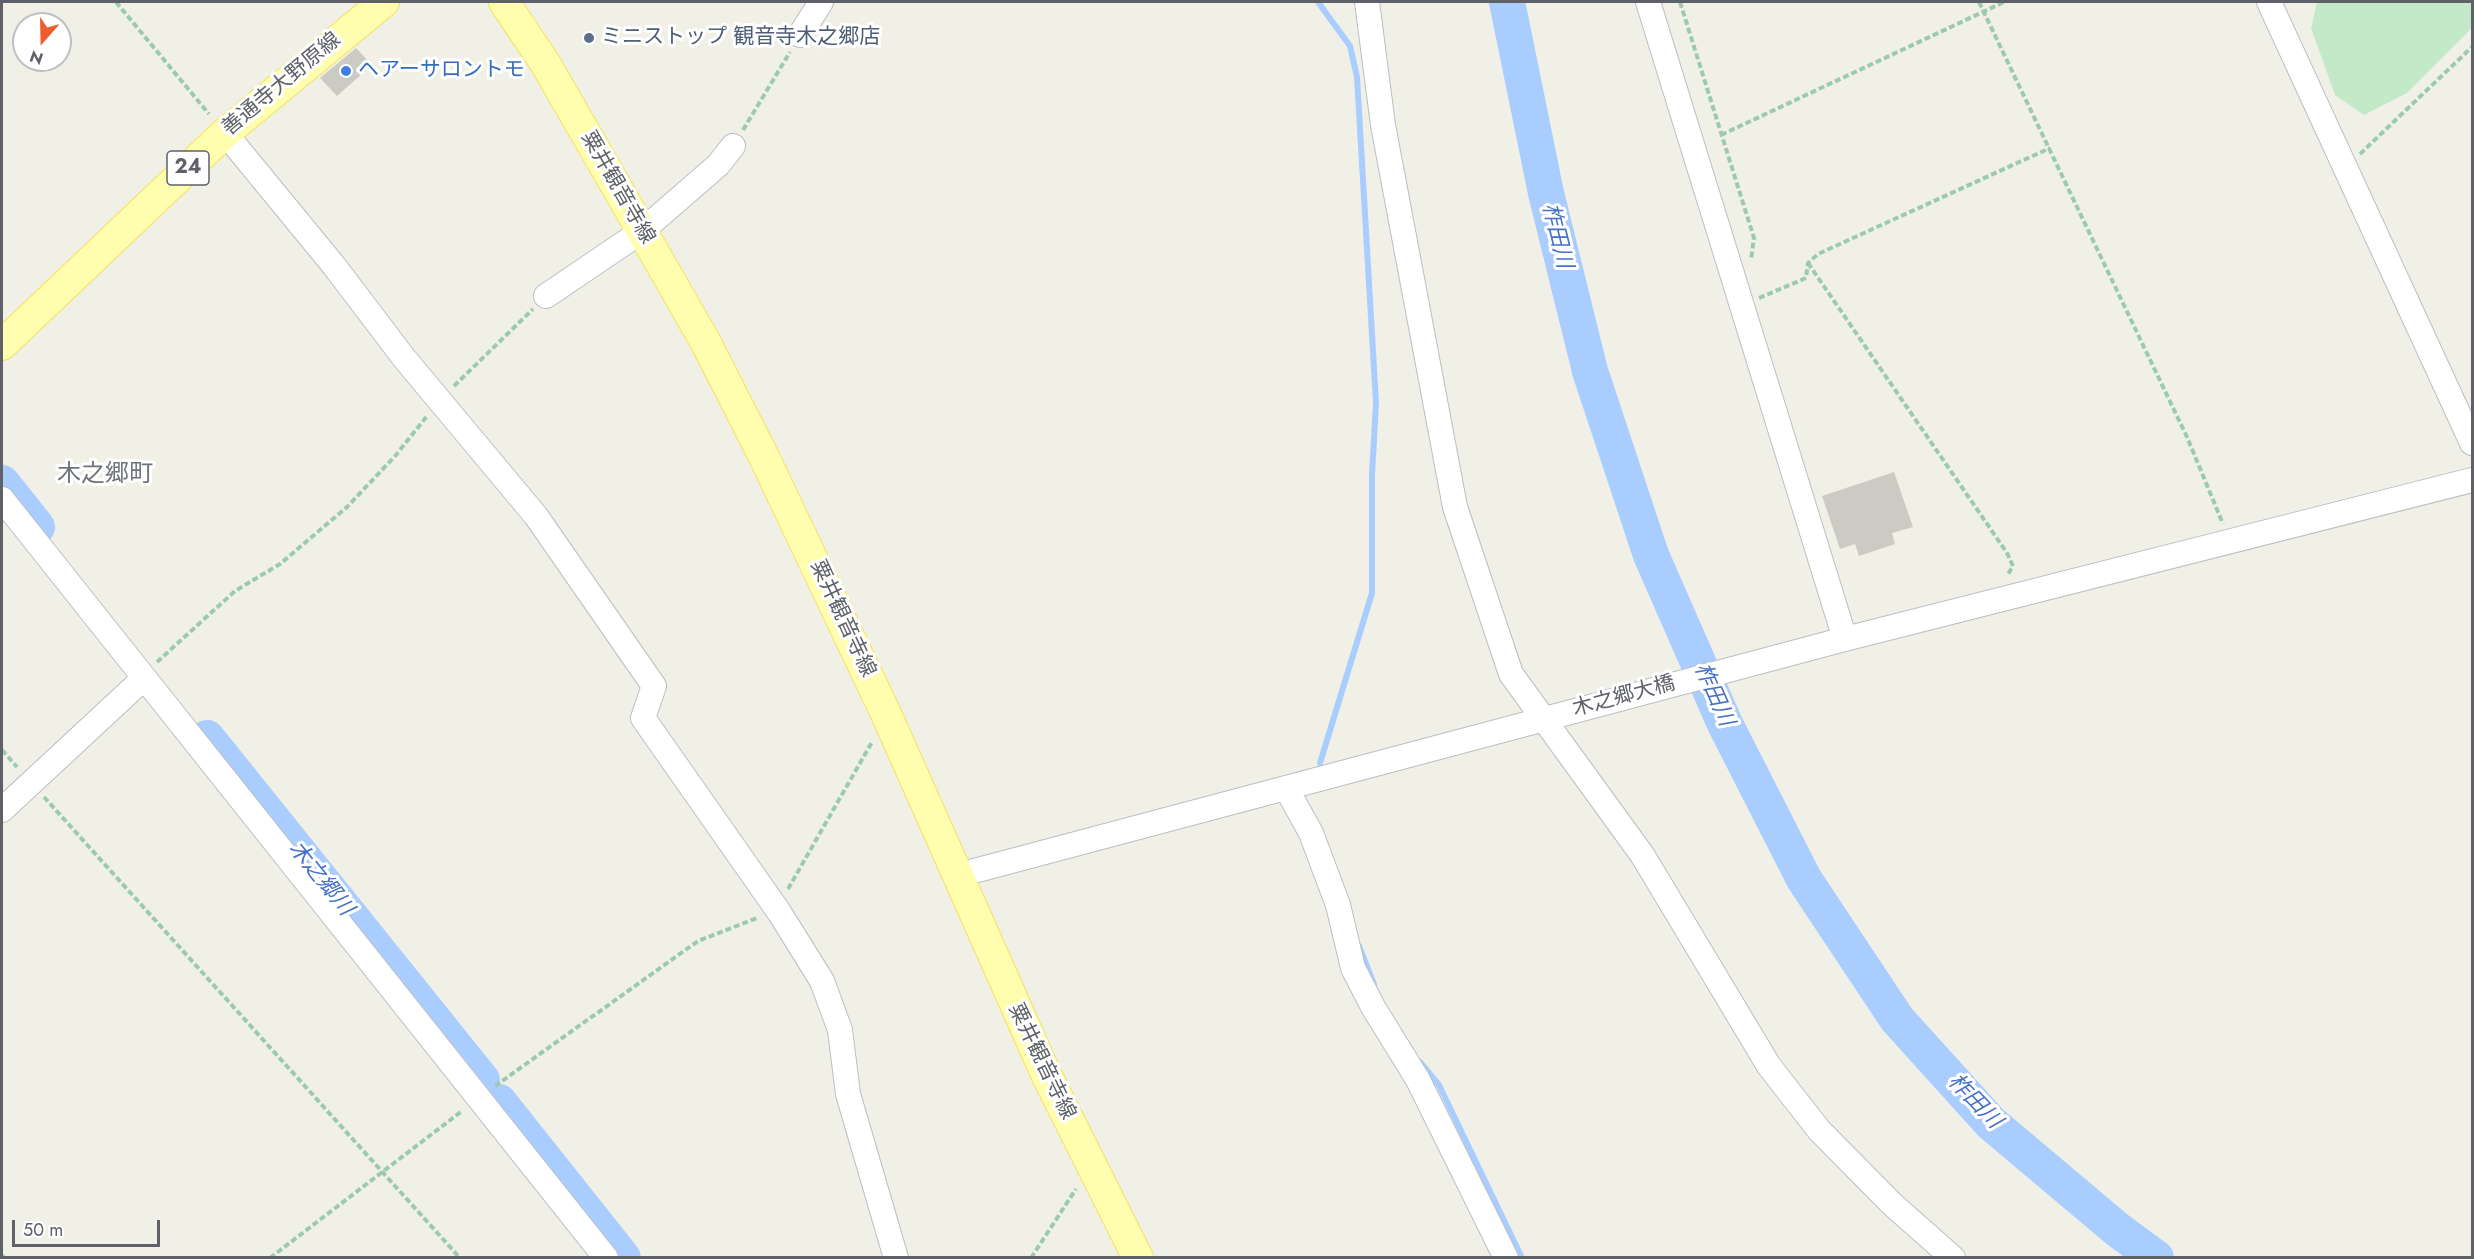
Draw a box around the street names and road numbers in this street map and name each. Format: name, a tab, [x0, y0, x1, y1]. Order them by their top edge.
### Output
street label: 善通寺大野原線	[218, 28, 346, 142]
street label: 粟井観音寺線	[575, 127, 659, 249]
road number: 24	[167, 151, 209, 185]
street label: 粟井観音寺線	[804, 557, 880, 681]
street label: 木之郷大橋	[1570, 671, 1678, 723]
street label: 粟井観音寺線	[1002, 1000, 1080, 1124]

